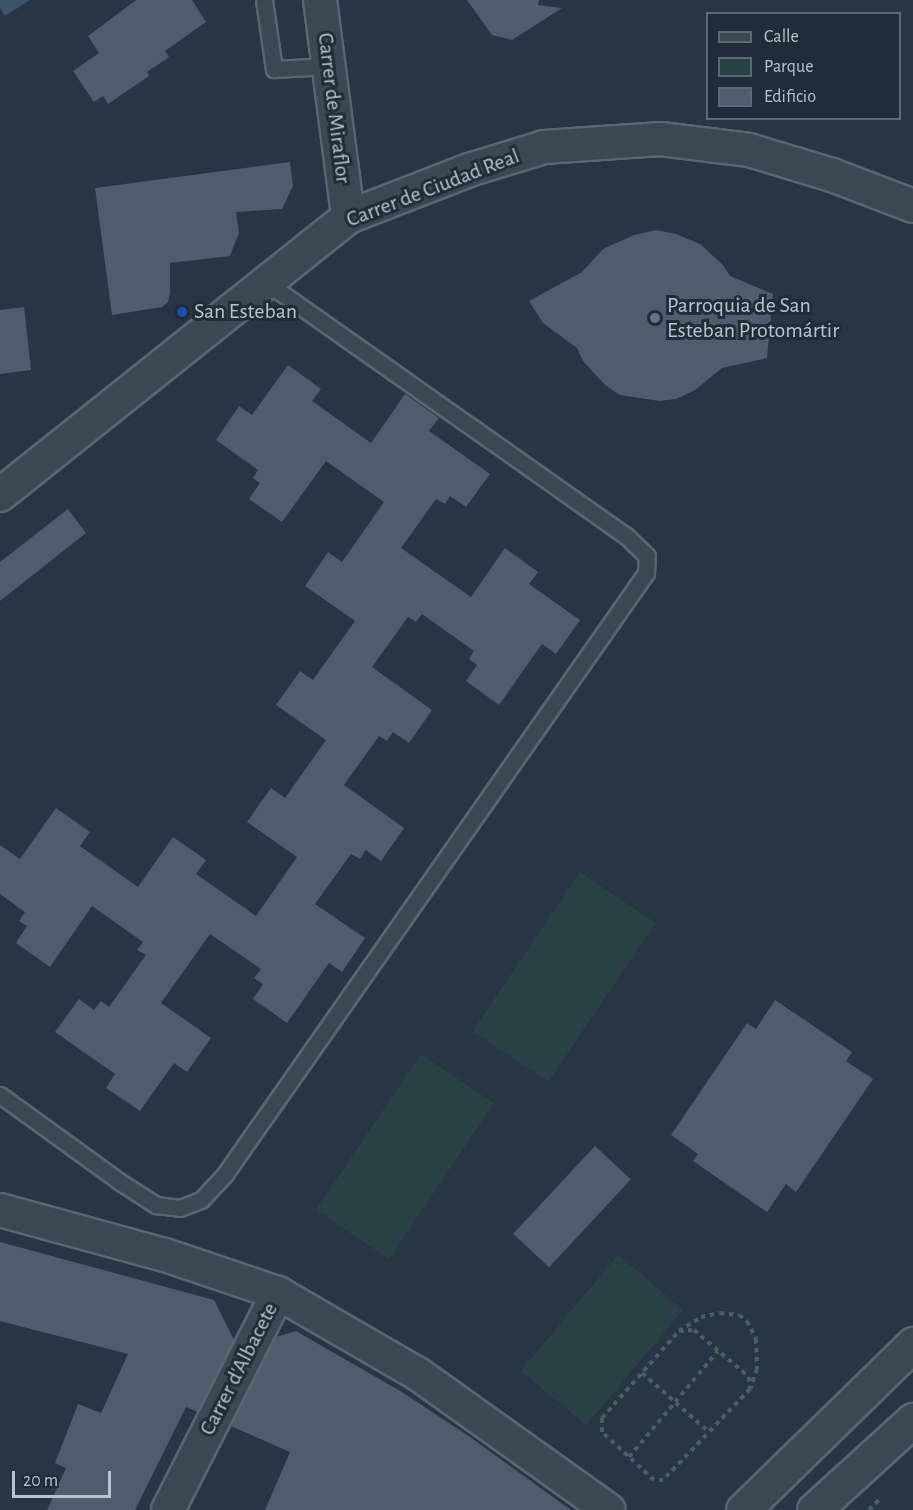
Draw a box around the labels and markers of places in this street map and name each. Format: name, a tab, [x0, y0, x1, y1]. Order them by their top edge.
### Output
place label: Parroquia de San Esteban Protomártir	[667, 292, 839, 344]
place label: San Esteban	[194, 299, 297, 325]
marker: San Esteban	[175, 305, 189, 319]
marker: Parroquia de San Esteban Protomártir	[648, 311, 662, 325]

